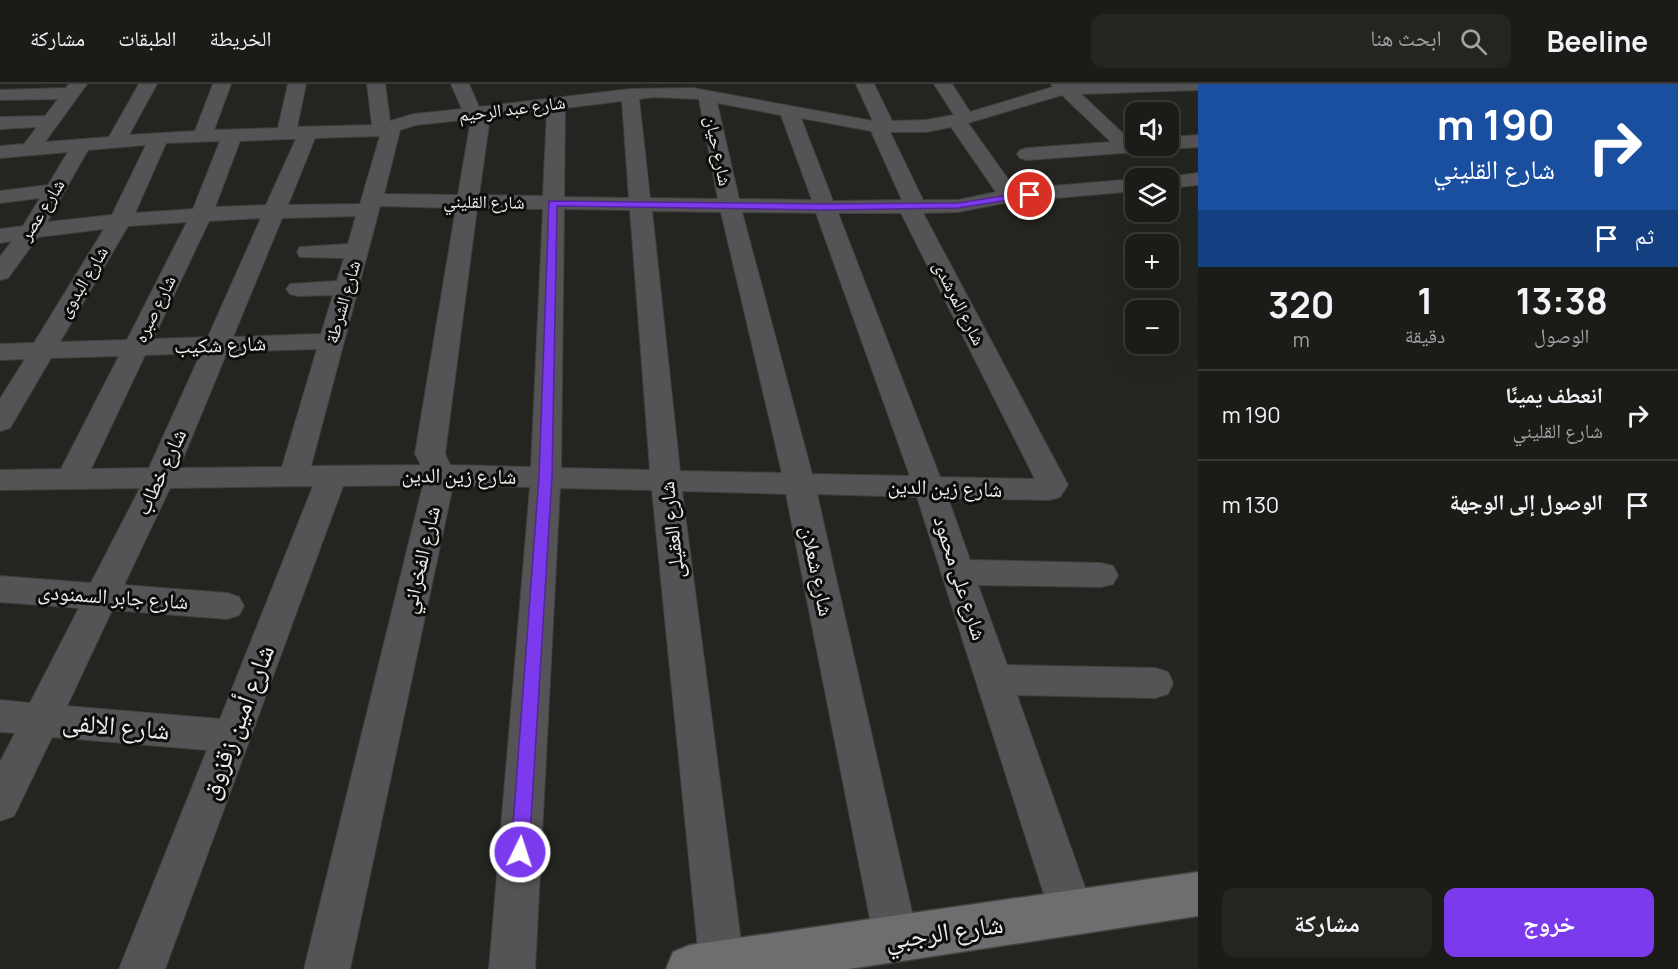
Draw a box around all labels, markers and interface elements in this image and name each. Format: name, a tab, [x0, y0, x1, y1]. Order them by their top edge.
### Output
search box	[1091, 14, 1511, 68]
text: Beeline	[1547, 22, 1648, 60]
text: ابحث هنا	[1370, 23, 1442, 53]
text: مشاركة	[30, 24, 85, 52]
text: الطبقات	[118, 24, 177, 52]
text: الخريطة	[210, 24, 271, 52]
icon: search	[1457, 25, 1490, 58]
street label: شارع عبد الرحيم	[457, 90, 567, 127]
text: 190 m	[1437, 95, 1555, 153]
map controls	[1125, 102, 1179, 354]
button: sound	[1125, 102, 1179, 156]
icon: right	[1576, 108, 1654, 186]
street label: شارع حيان	[700, 114, 738, 188]
text: شارع القليني	[1433, 150, 1555, 187]
button: layers	[1125, 168, 1179, 222]
pin	[1004, 169, 1055, 220]
street label: شارع عصر	[12, 174, 69, 246]
icon: arrive	[1013, 178, 1046, 211]
street label: شارع القليني	[443, 188, 525, 217]
text: ثم	[1635, 221, 1654, 251]
icon: arrive	[1590, 222, 1623, 255]
button: +	[1125, 234, 1179, 288]
street label: شارع البدوى	[51, 241, 113, 322]
street label: شارع المرشدى	[928, 256, 991, 349]
street label: شارع الشرطة	[319, 257, 365, 346]
street label: شارع صبره	[128, 271, 181, 346]
text: 1	[1417, 276, 1433, 325]
text: 13:38	[1516, 276, 1608, 325]
text: 320	[1268, 280, 1334, 329]
button: −	[1125, 300, 1179, 354]
text: دقيقة	[1405, 322, 1445, 349]
text: الوصول	[1534, 322, 1589, 349]
text: m	[1293, 326, 1310, 353]
street label: شارع شكيب	[173, 328, 267, 360]
text: انعطف يمينًا	[1505, 380, 1603, 410]
icon: right	[1621, 399, 1654, 432]
text: 190 m	[1222, 400, 1281, 430]
text: شارع القليني	[1513, 417, 1603, 444]
street label: شارع خطاب	[128, 424, 192, 519]
street label: شارع زين الدين	[401, 460, 517, 490]
street label: شارع زين الدين	[887, 471, 1003, 503]
street label: شارع العقيلى	[652, 480, 690, 580]
text: الوصول إلى الوجهة	[1450, 487, 1603, 517]
icon: arrive	[1621, 489, 1654, 522]
text: 130 m	[1222, 490, 1279, 520]
street label: شارع الفخراني	[394, 503, 449, 617]
street label: شارع على محمود	[928, 512, 994, 643]
street label: شارع شعلان	[795, 523, 841, 619]
street label: شارع جابر السمنودى	[37, 577, 189, 615]
street label: شارع أمين زقزوق	[190, 639, 282, 804]
street label: شارع الالفى	[61, 702, 171, 748]
position arrow	[488, 820, 552, 884]
button: مشاركة	[1222, 888, 1432, 957]
button: خروج	[1444, 888, 1654, 957]
street label: شارع الرجبي	[883, 905, 1006, 961]

